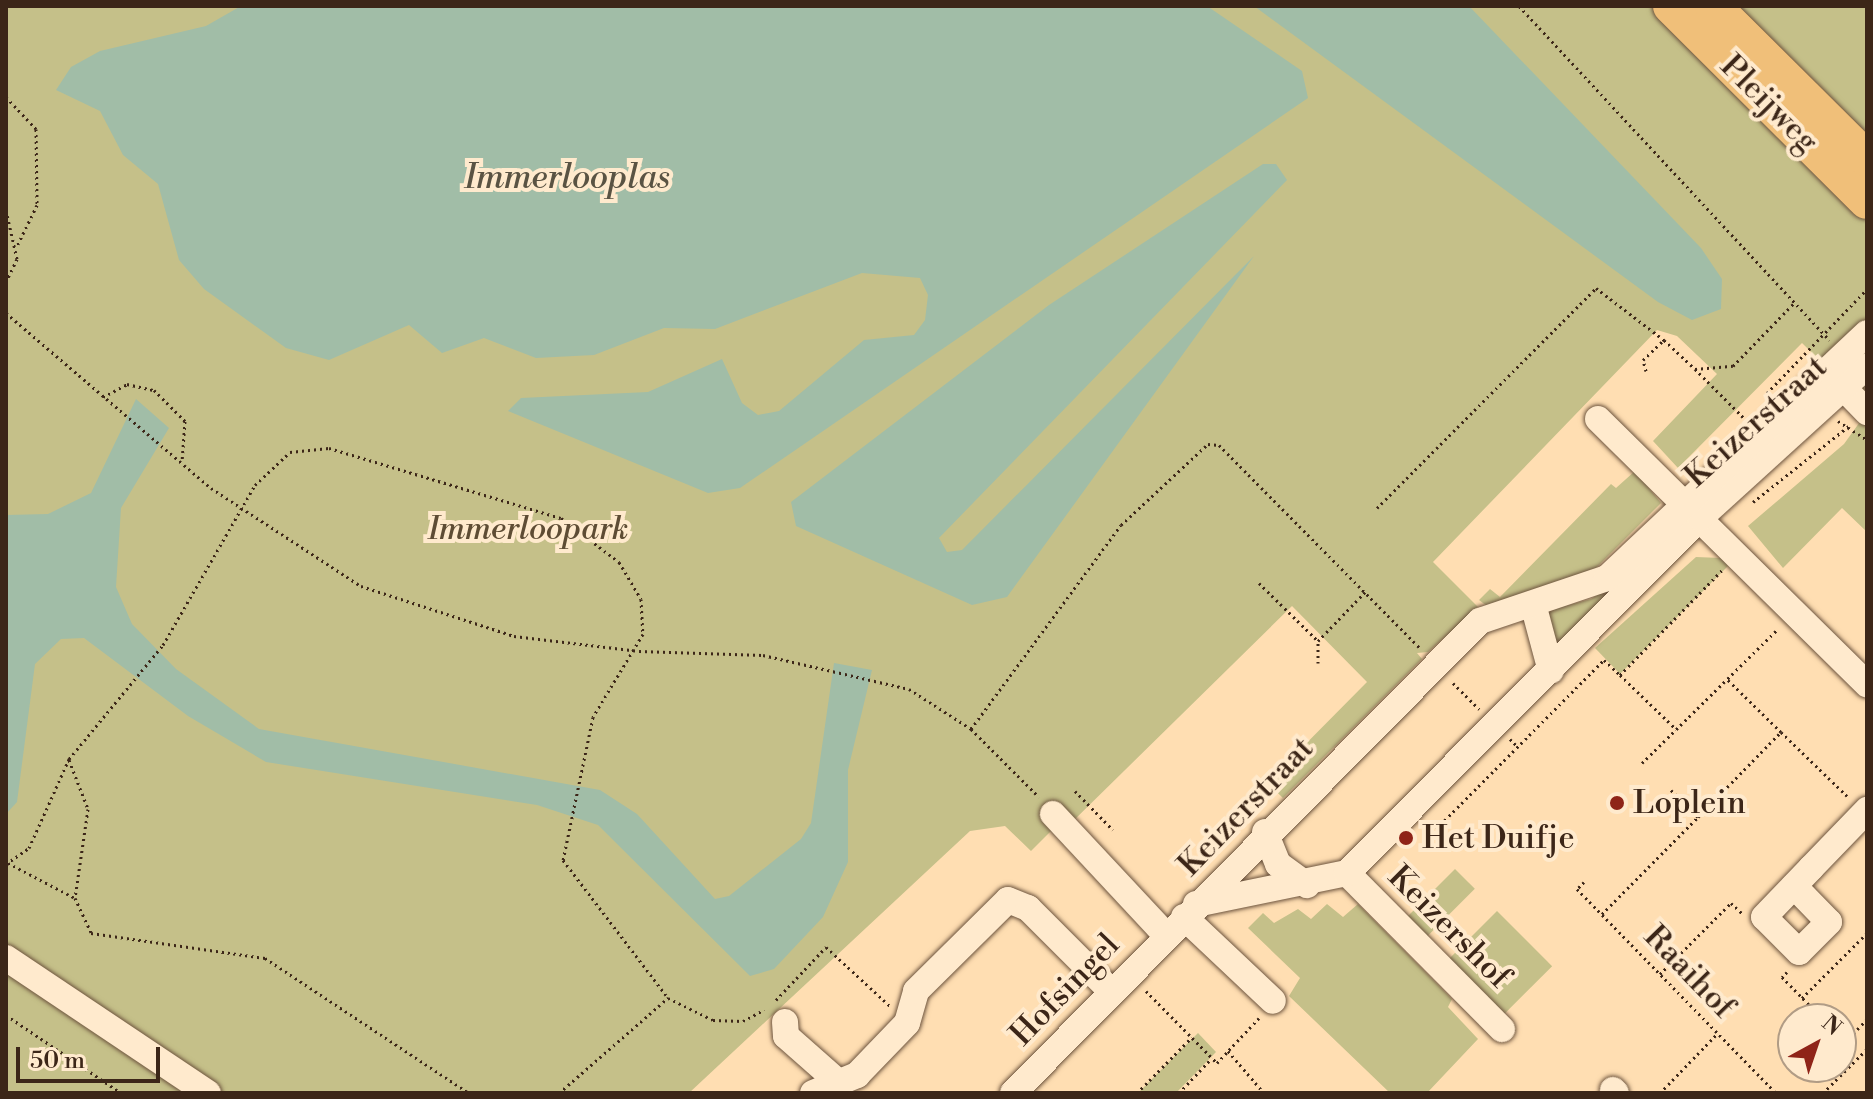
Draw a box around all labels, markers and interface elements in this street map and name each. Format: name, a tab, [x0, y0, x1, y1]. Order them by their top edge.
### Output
street label: Pleijweg	[1712, 47, 1826, 161]
water label: Immerlooplas	[464, 159, 670, 199]
street label: Keizerstraat	[1677, 348, 1835, 496]
park label: Immerloopark	[427, 510, 629, 548]
street label: Keizerstraat	[1170, 730, 1322, 884]
place label: Loplein	[1633, 784, 1746, 822]
marker: Loplein	[1608, 794, 1626, 812]
place label: Het Duifje	[1422, 819, 1575, 857]
marker: Het Duifje	[1397, 829, 1415, 847]
street label: Keizershof	[1380, 858, 1518, 996]
street label: Raaihof	[1636, 918, 1742, 1026]
street label: Hofsingel	[1002, 926, 1128, 1054]
north arrow	[1777, 1003, 1857, 1083]
text: N	[1816, 1010, 1847, 1042]
scale bar	[20, 1031, 164, 1081]
text: 50 m	[30, 1046, 85, 1076]

